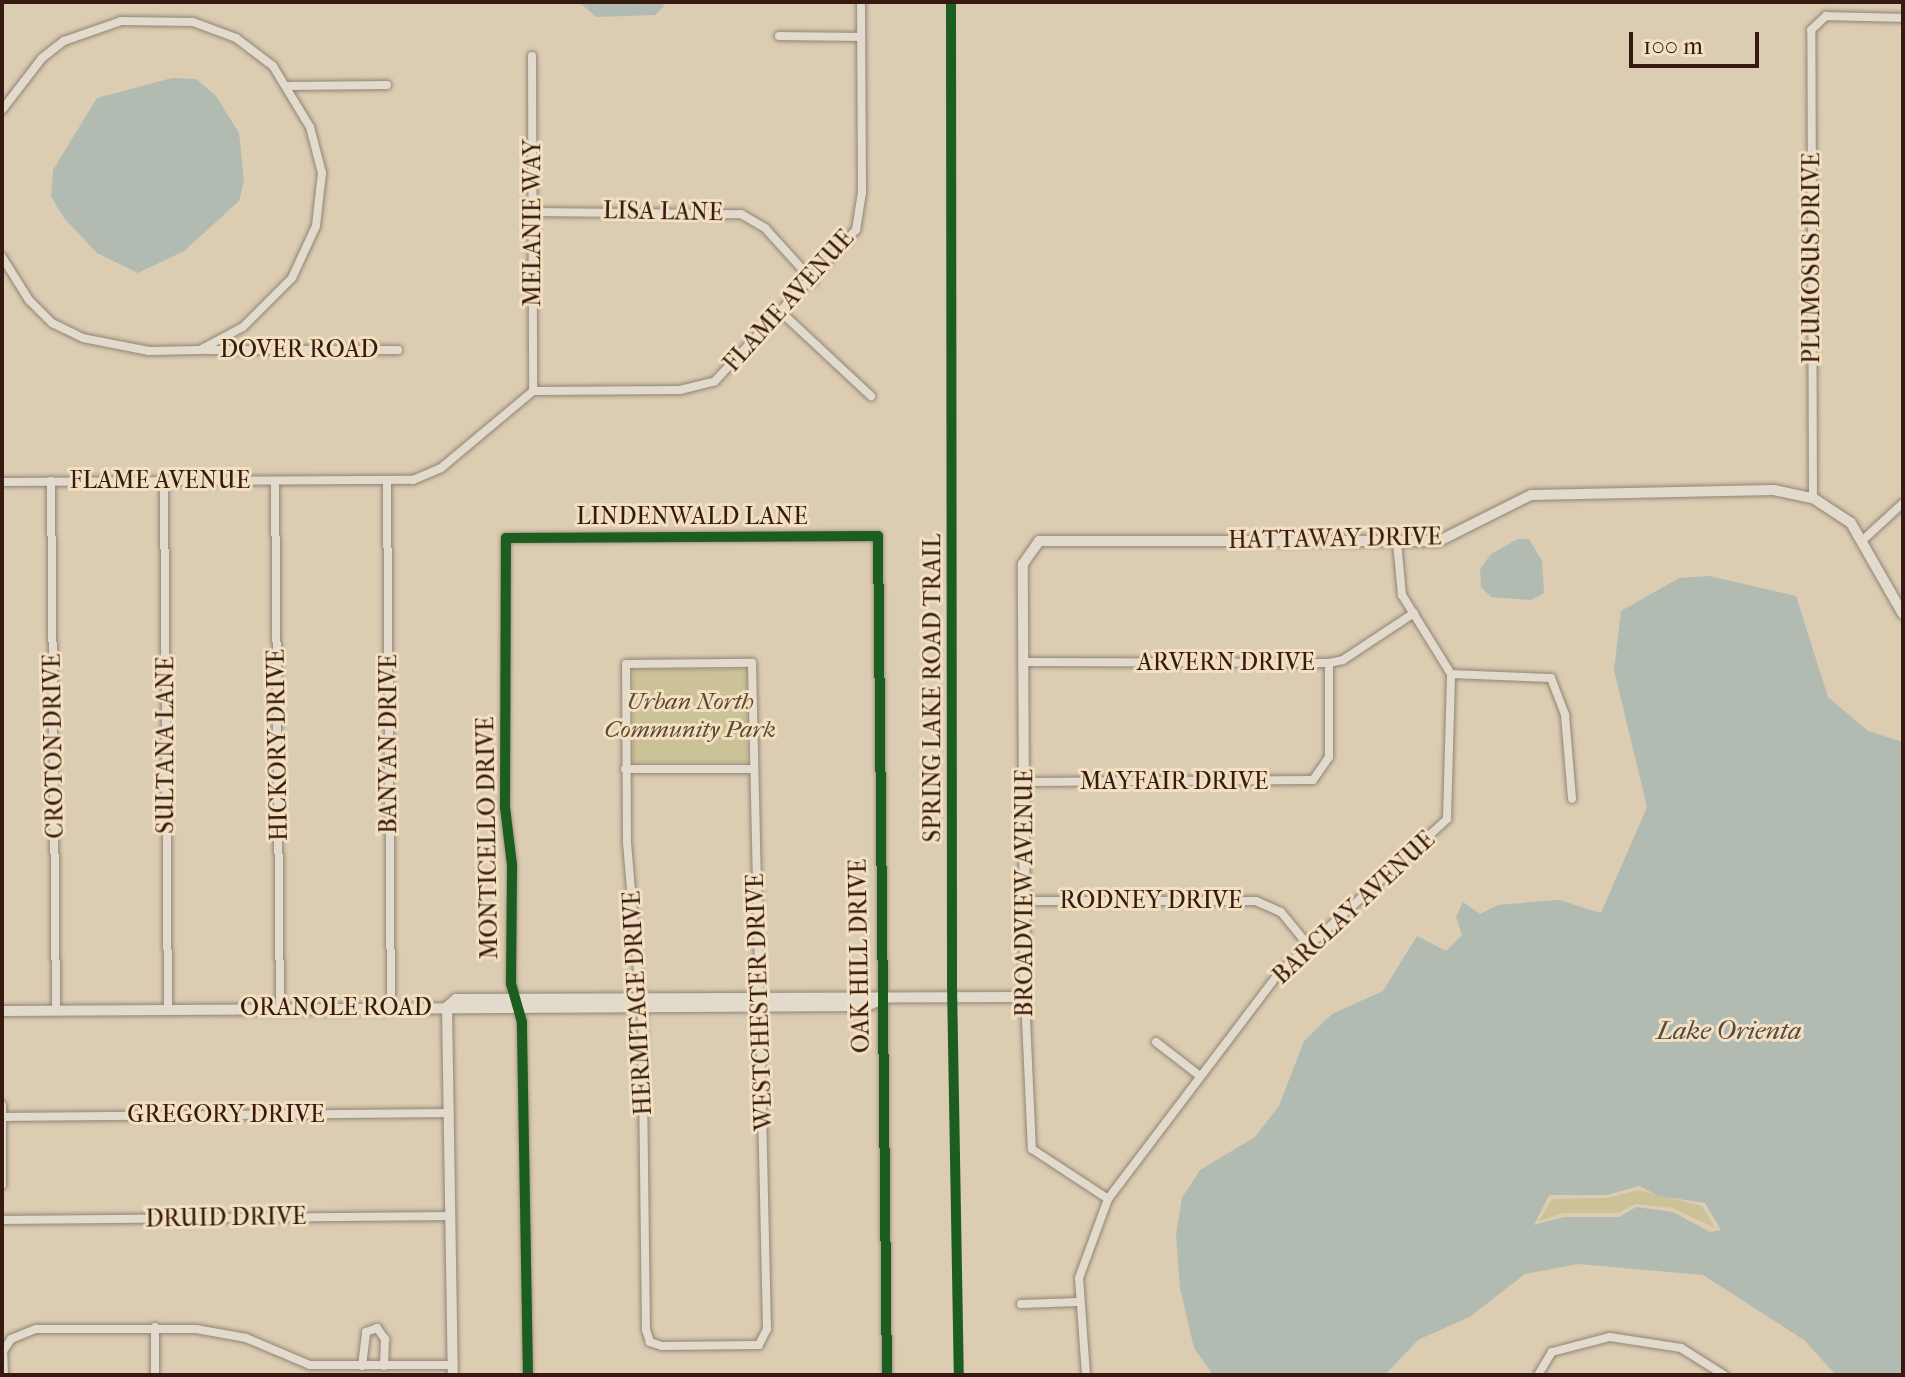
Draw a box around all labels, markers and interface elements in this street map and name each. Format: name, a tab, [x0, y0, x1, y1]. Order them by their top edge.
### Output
scale bar	[1633, 16, 1763, 66]
text: 100 m	[1643, 32, 1703, 60]
street label: MELANIE WAY	[519, 139, 547, 307]
street label: PLUMOSUS DRIVE	[1798, 152, 1826, 364]
street label: LISA LANE	[603, 197, 723, 227]
street label: FLAME AVENUE	[718, 224, 860, 378]
street label: DOVER ROAD	[220, 336, 378, 364]
street label: FLAME AVENUE	[70, 467, 250, 495]
street label: LINDENWALD LANE	[576, 503, 808, 531]
street label: HATTAWAY DRIVE	[1228, 523, 1442, 555]
street label: SPRING LAKE ROAD TRAIL	[919, 534, 947, 842]
street label: HICKORY DRIVE	[262, 649, 294, 841]
street label: ARVERN DRIVE	[1137, 649, 1315, 677]
street label: CROTON DRIVE	[38, 653, 70, 839]
street label: BANYAN DRIVE	[375, 654, 403, 834]
street label: SULTANA LANE	[152, 656, 180, 834]
park label: Urban North Community Park	[604, 688, 776, 744]
street label: MONTICELLO DRIVE	[471, 716, 505, 960]
street label: MAYFAIR DRIVE	[1080, 768, 1268, 796]
street label: BROADVIEW AVENUE	[1011, 769, 1039, 1017]
street label: BARCLAY AVENUE	[1267, 825, 1441, 991]
street label: OAK HILL DRIVE	[844, 859, 876, 1053]
street label: WESTCHESTER DRIVE	[741, 873, 779, 1131]
street label: RODNEY DRIVE	[1060, 887, 1242, 915]
street label: HERMITAGE DRIVE	[618, 890, 658, 1116]
street label: ORANOLE ROAD	[240, 994, 432, 1022]
water label: Lake Orienta	[1656, 1015, 1802, 1047]
street label: GREGORY DRIVE	[127, 1101, 325, 1129]
street label: DRUID DRIVE	[145, 1202, 307, 1234]

